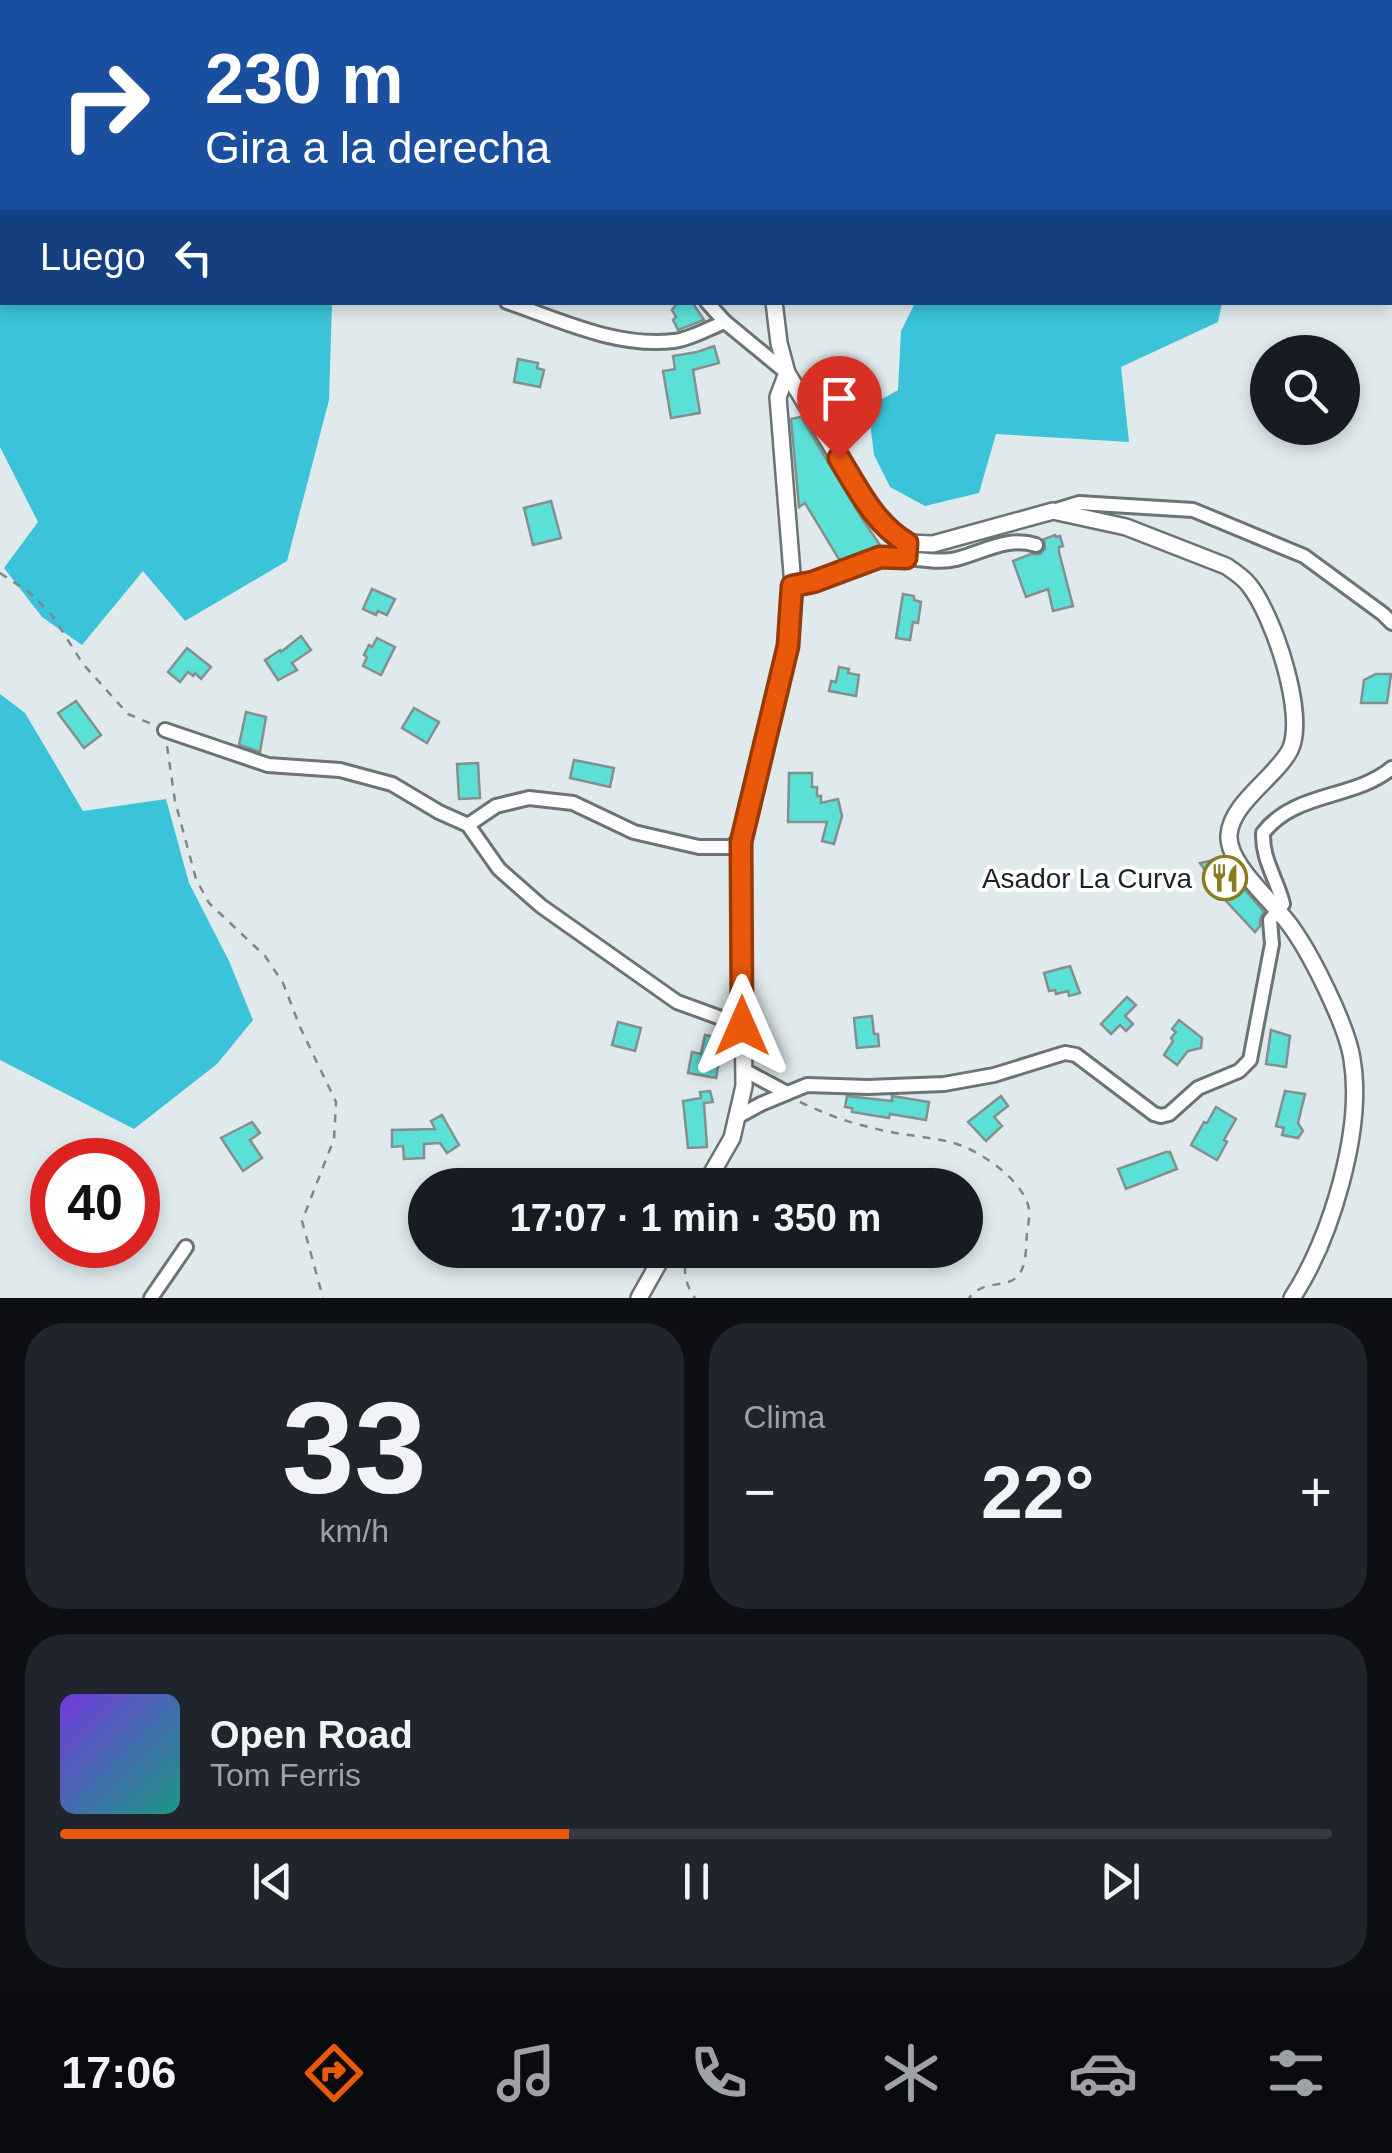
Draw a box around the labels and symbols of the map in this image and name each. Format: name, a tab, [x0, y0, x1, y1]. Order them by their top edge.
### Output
pin	[797, 356, 882, 459]
restaurant icon: Asador La Curva	[1202, 855, 1248, 901]
place label: Asador La Curva	[982, 863, 1192, 894]
position arrow	[690, 974, 794, 1078]
speed limit sign: 40	[30, 1138, 160, 1268]

